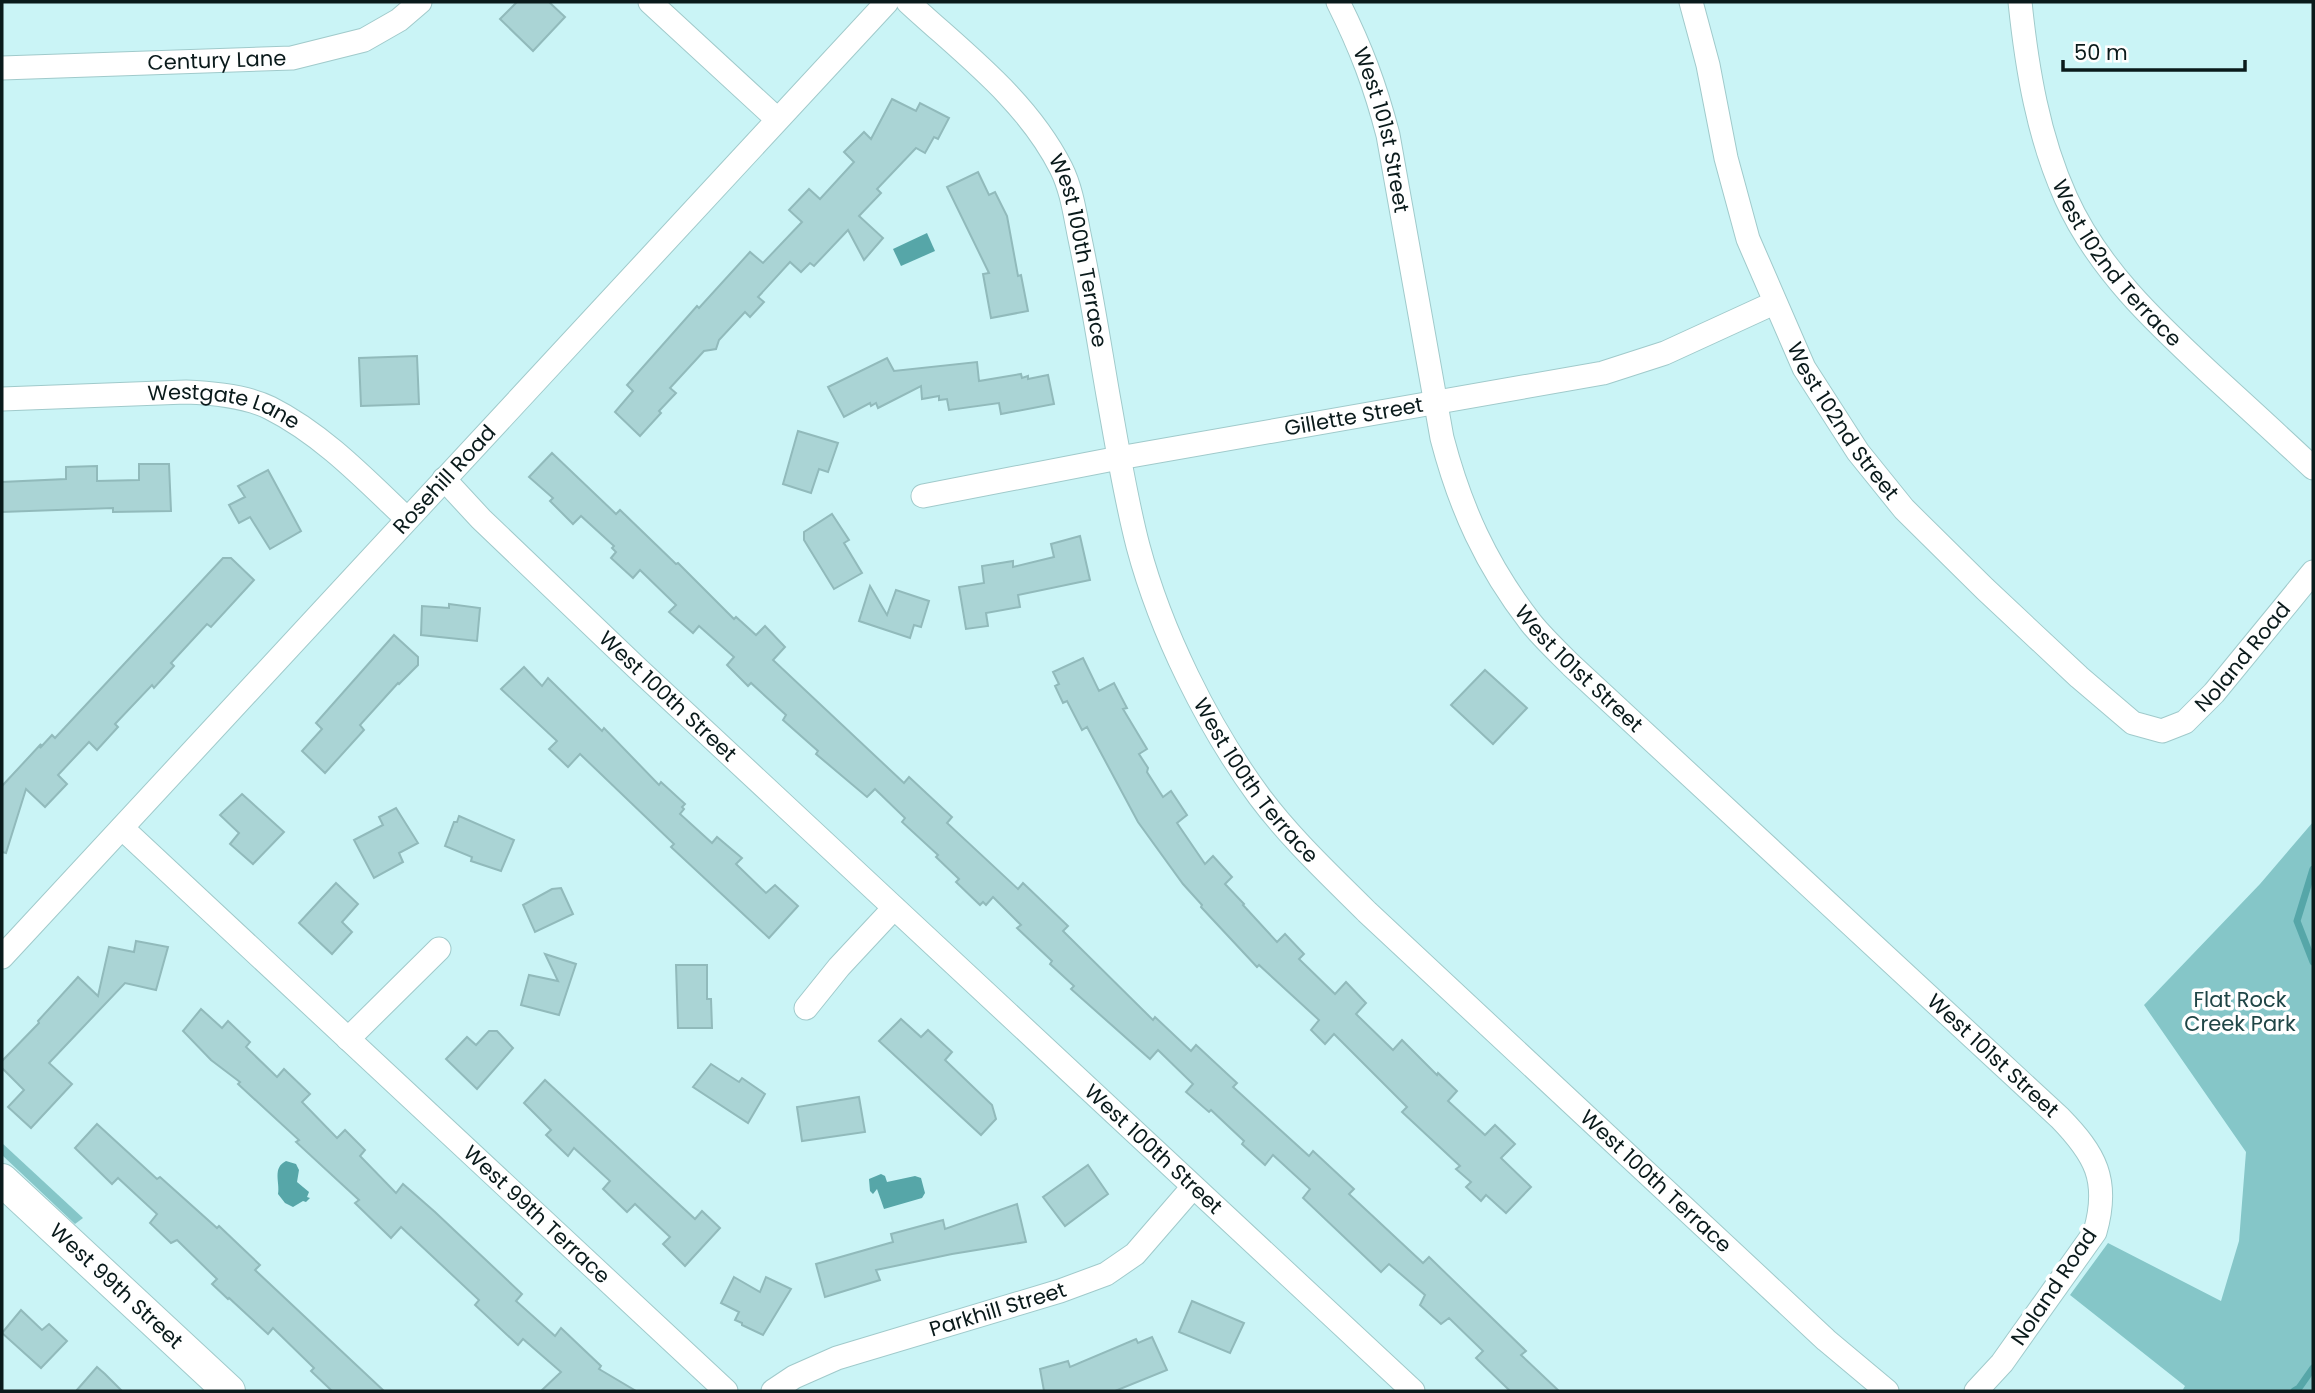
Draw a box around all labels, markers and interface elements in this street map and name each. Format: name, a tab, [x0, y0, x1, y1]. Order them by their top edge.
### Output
scale bar	[2063, 28, 2245, 72]
text: 50 m	[2074, 38, 2128, 67]
street label: Century Lane	[147, 43, 287, 77]
street label: West 101st Street	[1346, 43, 1417, 215]
street label: West 100th Terrace	[1042, 149, 1115, 350]
street label: West 102nd Terrace	[2046, 175, 2188, 353]
street label: West 102nd Street	[1780, 337, 1906, 506]
street label: Westgate Lane	[147, 377, 306, 436]
street label: Gillette Street	[1282, 390, 1425, 443]
street label: Rosehill Road	[386, 418, 502, 540]
street label: Noland Road	[2188, 595, 2297, 718]
street label: West 101st Street	[1508, 599, 1649, 739]
street label: West 100th Street	[593, 624, 743, 768]
street label: West 100th Terrace	[1187, 693, 1325, 869]
park label: Flat Rock Creek Park	[2184, 985, 2296, 1038]
street label: West 101st Street	[1921, 987, 2065, 1124]
street label: West 100th Street	[1078, 1077, 1229, 1220]
street label: West 100th Terrace	[1574, 1103, 1738, 1259]
street label: West 99th Terrace	[457, 1139, 617, 1290]
street label: West 99th Street	[44, 1217, 190, 1355]
street label: Noland Road	[2004, 1222, 2103, 1351]
street label: Parkhill Street	[926, 1275, 1070, 1343]

